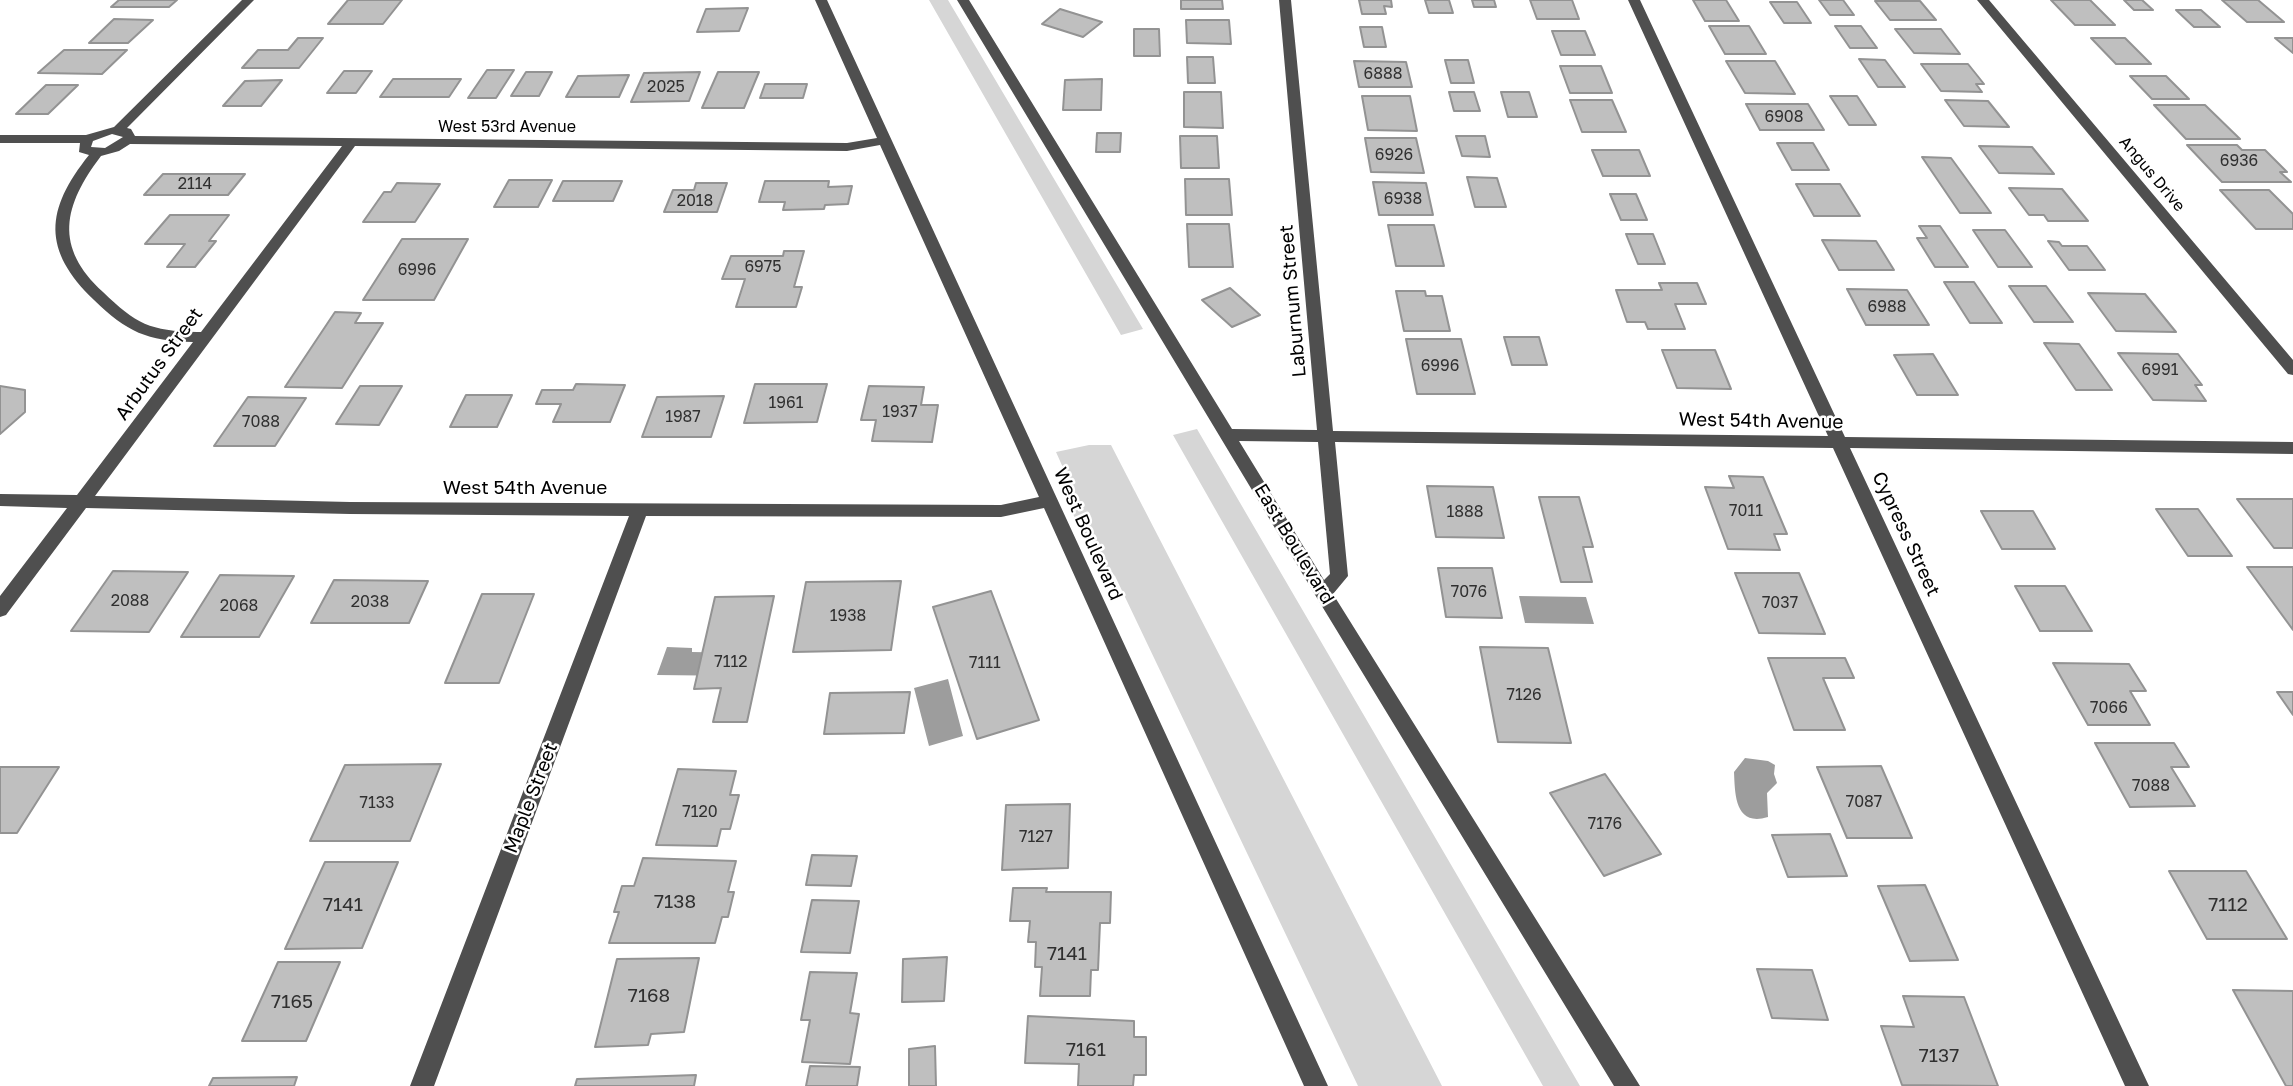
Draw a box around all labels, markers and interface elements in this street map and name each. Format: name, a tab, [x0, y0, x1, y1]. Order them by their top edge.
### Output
house number: 6888	[1364, 64, 1402, 84]
house number: 2025	[647, 77, 685, 97]
house number: 6908	[1764, 107, 1804, 127]
street label: West 53rd Avenue	[438, 117, 576, 137]
street label: Angus Drive	[2115, 133, 2189, 215]
house number: 6926	[1375, 145, 1413, 165]
house number: 6936	[2220, 151, 2258, 171]
house number: 2114	[178, 174, 212, 194]
house number: 6938	[1384, 189, 1422, 209]
house number: 2018	[677, 191, 713, 211]
street label: Laburnum Street	[1275, 224, 1311, 378]
house number: 6975	[744, 257, 782, 277]
house number: 6996	[398, 260, 436, 280]
house number: 6988	[1868, 297, 1906, 317]
street label: Arbutus Street	[111, 303, 207, 425]
house number: 6996	[1421, 356, 1459, 376]
house number: 6991	[2142, 360, 2178, 380]
house number: 1961	[769, 393, 803, 413]
house number: 1937	[882, 402, 918, 422]
house number: 1987	[665, 407, 701, 427]
street label: West 54th Avenue	[1678, 408, 1844, 434]
house number: 7088	[242, 412, 280, 432]
street label: West Boulevard	[1049, 464, 1127, 604]
street label: Cypress Street	[1867, 468, 1945, 600]
street label: West 54th Avenue	[443, 477, 607, 499]
street label: East Boulevard	[1249, 480, 1339, 608]
house number: 7011	[1729, 501, 1763, 521]
house number: 1888	[1446, 502, 1484, 522]
house number: 7076	[1451, 582, 1487, 602]
house number: 2088	[111, 591, 149, 611]
house number: 2038	[351, 592, 389, 612]
house number: 7037	[1762, 593, 1798, 613]
house number: 2068	[220, 596, 258, 616]
house number: 1938	[830, 606, 866, 626]
house number: 7112	[714, 652, 748, 672]
house number: 7111	[969, 653, 1001, 673]
house number: 7126	[1506, 685, 1542, 705]
house number: 7066	[2090, 698, 2128, 718]
street label: Maple Street	[499, 739, 563, 857]
house number: 7088	[2132, 776, 2170, 796]
house number: 7087	[1846, 792, 1882, 812]
house number: 7133	[360, 793, 394, 813]
house number: 7120	[682, 802, 718, 822]
house number: 7176	[1588, 814, 1622, 834]
house number: 7127	[1019, 827, 1053, 847]
house number: 7138	[654, 891, 696, 913]
house number: 7141	[323, 894, 363, 916]
house number: 7112	[2208, 894, 2248, 916]
house number: 7141	[1047, 943, 1087, 965]
house number: 7168	[628, 985, 670, 1007]
house number: 7165	[271, 991, 313, 1013]
house number: 7161	[1066, 1039, 1106, 1061]
house number: 7137	[1919, 1045, 1959, 1067]

